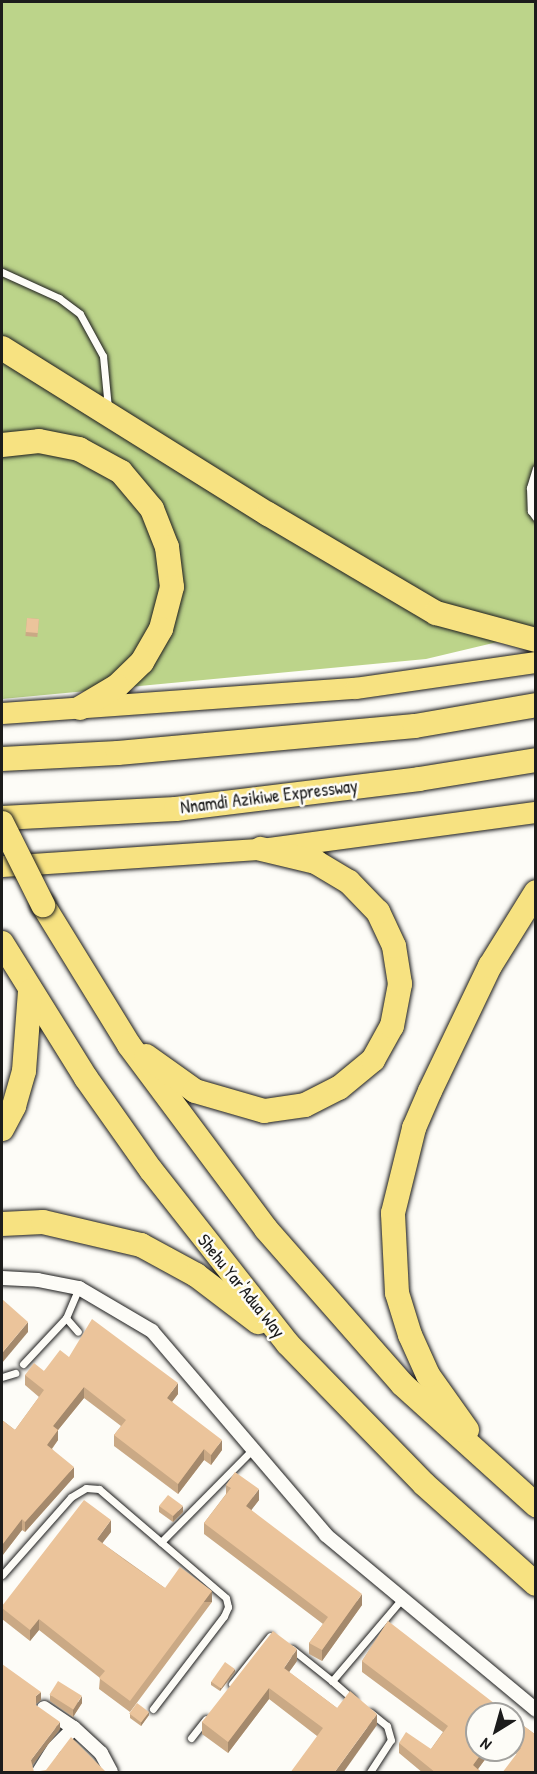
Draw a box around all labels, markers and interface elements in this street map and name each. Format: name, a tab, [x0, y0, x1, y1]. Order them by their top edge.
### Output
street label: Nnamdi Azikiwe Expressway	[179, 775, 359, 819]
street label: Shehu Yar'Adua Way	[193, 1230, 289, 1342]
north arrow	[465, 1702, 525, 1762]
text: N	[475, 1733, 495, 1756]

